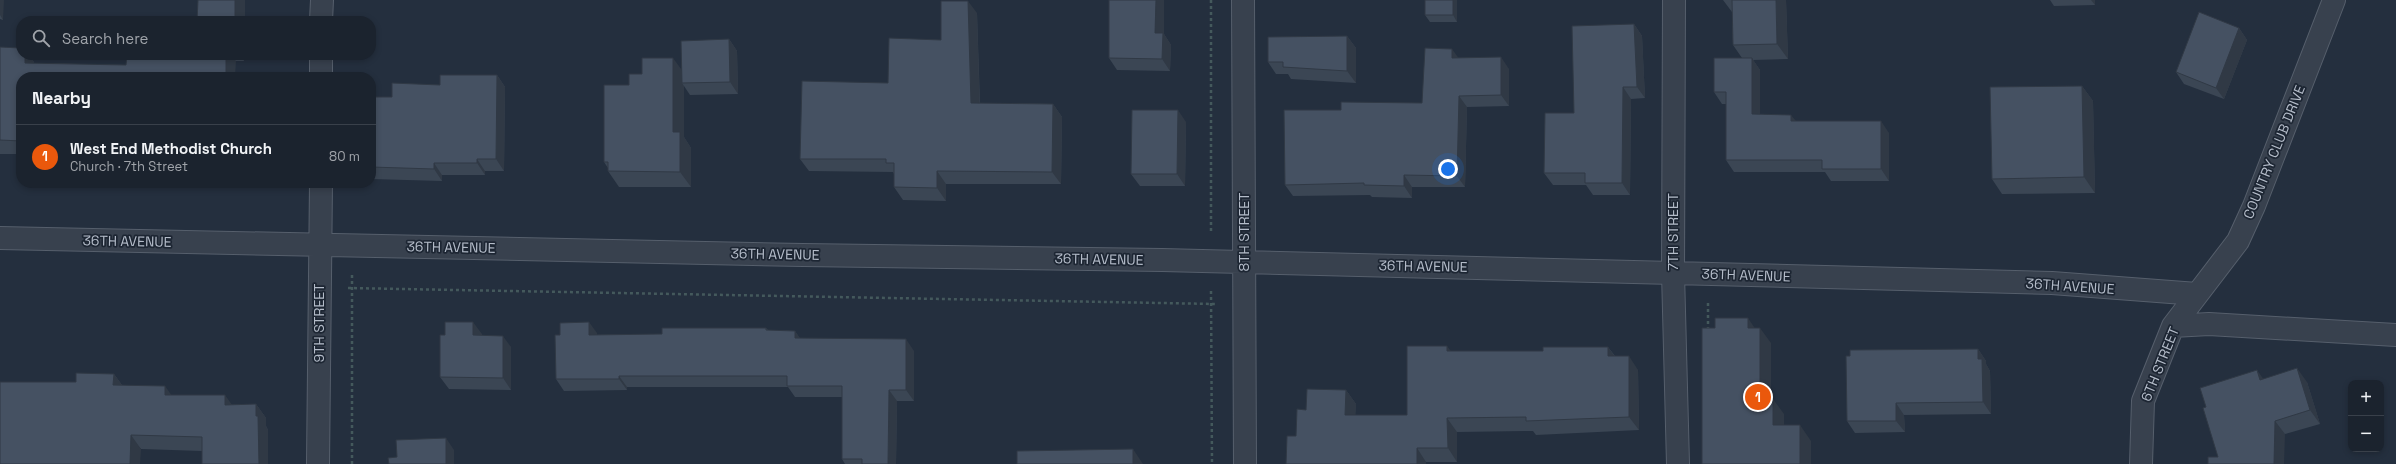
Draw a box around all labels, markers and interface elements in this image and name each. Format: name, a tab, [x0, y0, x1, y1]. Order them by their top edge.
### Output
search box	[16, 16, 376, 60]
icon: search	[30, 27, 52, 49]
text: Search here	[62, 29, 148, 48]
street label: COUNTRY CLUB DRIVE	[2239, 82, 2309, 221]
text: Nearby	[32, 87, 91, 109]
text: West End Methodist Church	[70, 139, 272, 158]
text: 1	[42, 148, 48, 165]
text: 80 m	[329, 148, 360, 165]
text: Church · 7th Street	[70, 158, 188, 175]
your location	[1438, 159, 1458, 179]
street label: 8TH STREET	[1235, 193, 1253, 271]
street label: 7TH STREET	[1664, 193, 1682, 271]
street label: 36TH AVENUE	[82, 231, 172, 251]
street label: 36TH AVENUE	[406, 237, 496, 257]
street label: 36TH AVENUE	[730, 244, 820, 264]
street label: 36TH AVENUE	[1054, 249, 1144, 269]
street label: 36TH AVENUE	[1378, 256, 1468, 276]
street label: 36TH AVENUE	[1701, 264, 1791, 286]
street label: 36TH AVENUE	[2025, 274, 2115, 298]
street label: 9TH STREET	[310, 284, 328, 362]
street label: 6TH STREET	[2137, 324, 2183, 404]
map controls	[2348, 380, 2384, 452]
button: +	[2348, 380, 2384, 416]
pin: 1	[1745, 382, 1771, 412]
button: −	[2348, 416, 2384, 452]

